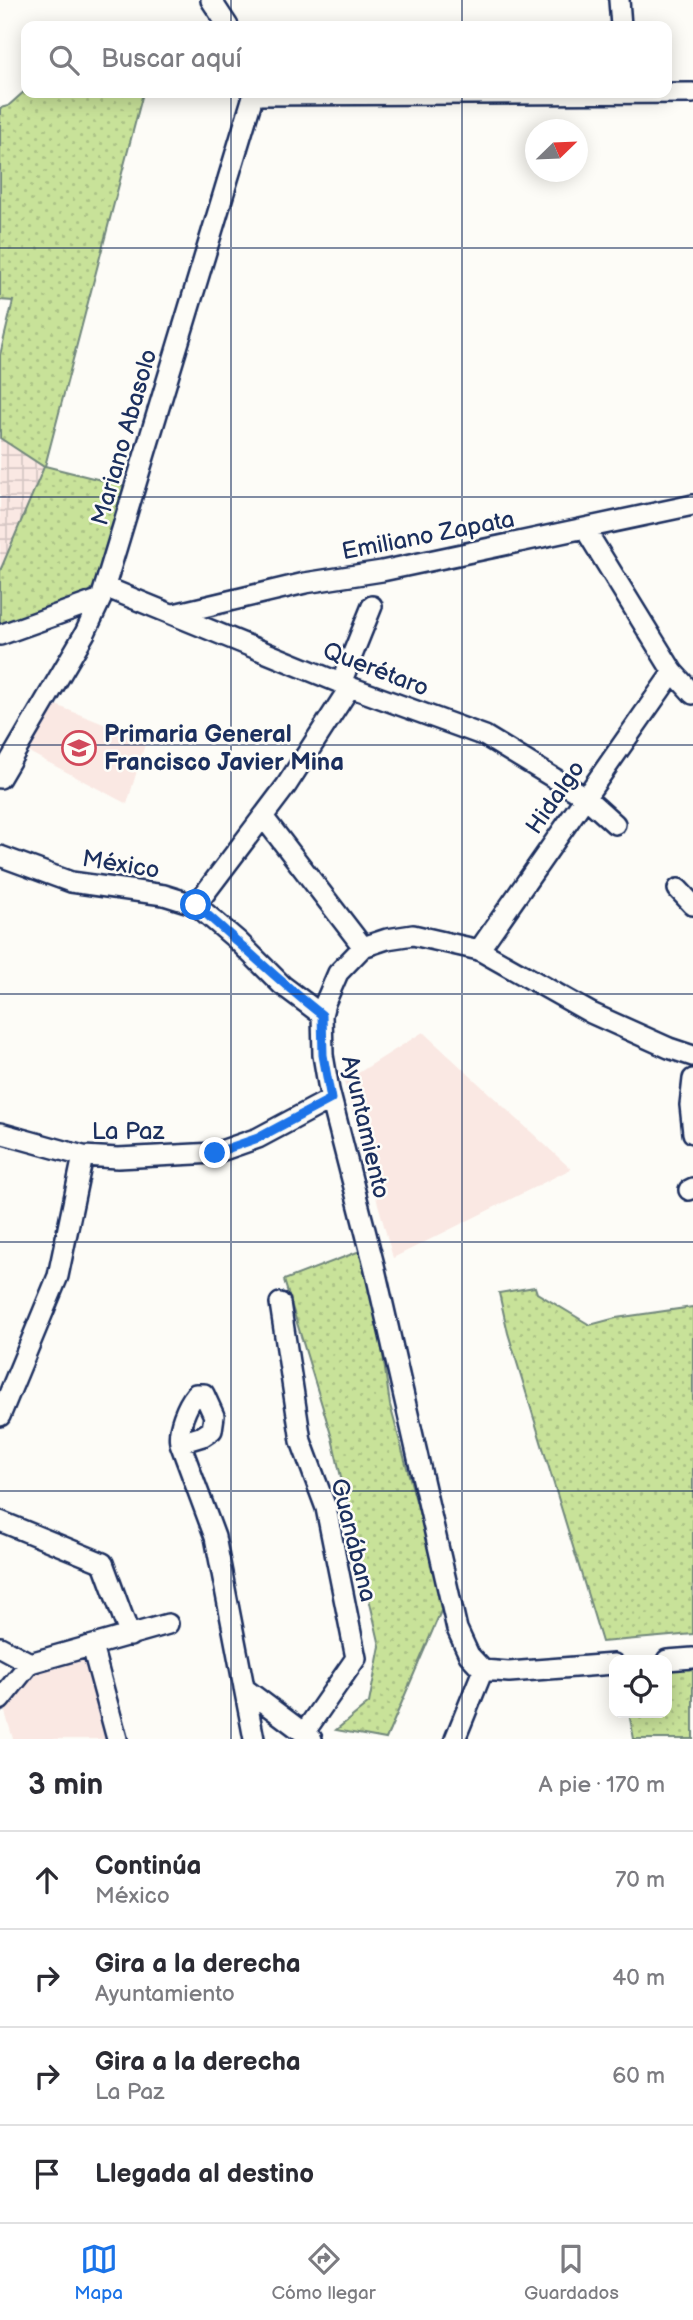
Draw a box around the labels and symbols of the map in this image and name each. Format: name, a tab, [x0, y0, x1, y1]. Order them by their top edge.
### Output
north arrow	[525, 119, 588, 182]
street label: Mariano Abasolo	[85, 346, 163, 529]
street label: Emiliano Zapata	[339, 505, 517, 566]
street label: Querétaro	[319, 636, 433, 703]
place label: Primaria General Francisco Javier Mina	[104, 720, 344, 777]
school or university icon: Primaria General Francisco Javier Mina	[60, 729, 98, 767]
street label: Hidalgo	[520, 755, 591, 840]
street label: México	[80, 844, 162, 885]
route start	[180, 889, 211, 920]
street label: Ayuntamiento	[335, 1053, 396, 1201]
street label: La Paz	[92, 1117, 165, 1146]
route end	[199, 1137, 230, 1168]
street label: Guanábana	[324, 1475, 383, 1605]

